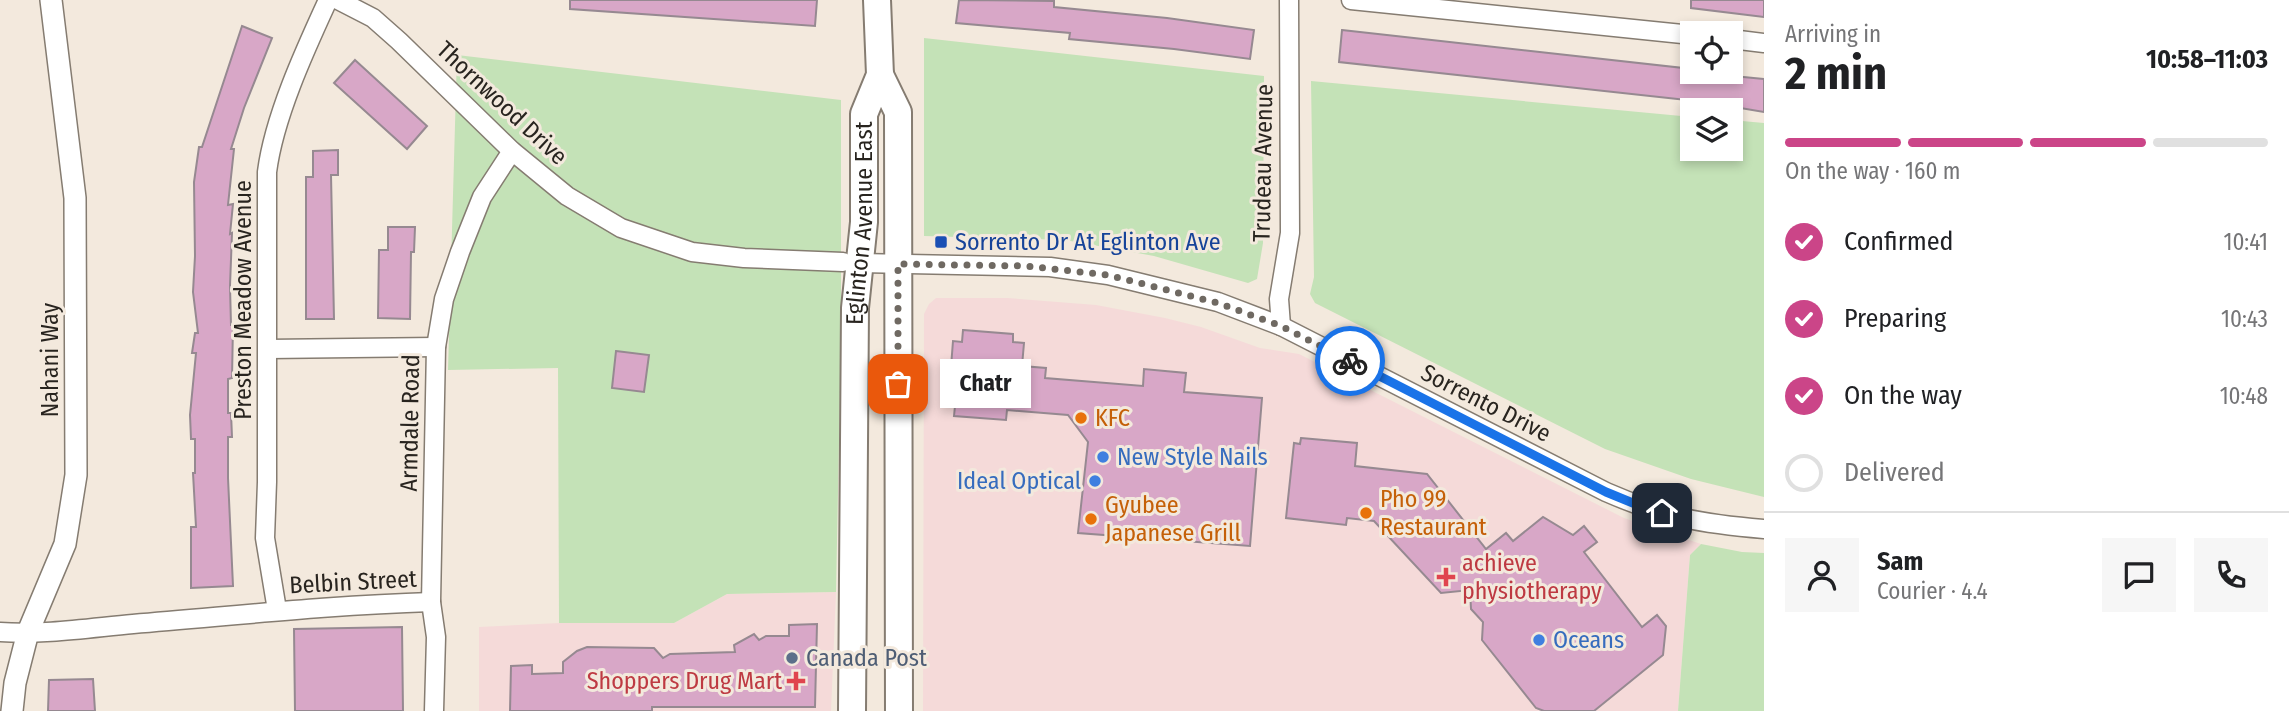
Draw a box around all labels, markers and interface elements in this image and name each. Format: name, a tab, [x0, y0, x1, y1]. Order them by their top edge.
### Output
text: Arriving in	[1785, 20, 1881, 48]
map controls	[1680, 21, 1743, 161]
button: locate	[1680, 21, 1743, 84]
street label: Thornwood Drive	[431, 36, 573, 170]
text: 10:58–11:03	[2146, 44, 2268, 75]
text: 2 min	[1785, 46, 1887, 101]
street label: Trudeau Avenue	[1248, 84, 1278, 242]
button: layers	[1680, 98, 1743, 161]
street label: Eglinton Avenue East	[841, 121, 879, 325]
text: On the way · 160 m	[1785, 157, 1960, 185]
street label: Preston Meadow Avenue	[229, 180, 257, 420]
icon: check	[1785, 223, 1823, 261]
text: Confirmed	[1844, 226, 1954, 257]
place label: Sorrento Dr At Eglinton Ave	[955, 228, 1221, 256]
text: 10:41	[2223, 228, 2268, 256]
marker: Sorrento Dr At Eglinton Ave	[933, 234, 949, 250]
icon: check	[1785, 300, 1823, 338]
street label: Nahani Way	[36, 302, 64, 417]
text: Preparing	[1844, 303, 1946, 334]
text: 10:43	[2221, 305, 2268, 333]
courier	[1315, 326, 1385, 396]
icon: bike	[1331, 342, 1369, 380]
street label: Armdale Road	[395, 354, 425, 492]
pin	[868, 354, 928, 414]
street label: Sorrento Drive	[1417, 358, 1555, 448]
callout: Chatr	[940, 360, 1031, 408]
icon: bag	[879, 365, 917, 403]
text: Chatr	[960, 369, 1011, 397]
icon: check	[1785, 377, 1823, 415]
text: On the way	[1844, 380, 1962, 411]
text: 10:48	[2220, 382, 2268, 410]
place label: KFC	[1095, 404, 1130, 432]
marker: KFC	[1073, 410, 1089, 426]
place label: New Style Nails	[1117, 443, 1268, 471]
marker: New Style Nails	[1095, 449, 1111, 465]
text: Delivered	[1844, 457, 1945, 488]
place label: Ideal Optical	[957, 467, 1081, 495]
marker: Ideal Optical	[1087, 473, 1103, 489]
pin	[1632, 483, 1692, 543]
place label: Pho 99 Restaurant	[1380, 485, 1487, 541]
place label: Gyubee Japanese Grill	[1105, 491, 1241, 547]
icon: home	[1643, 494, 1681, 532]
marker: Pho 99 Restaurant	[1358, 505, 1374, 521]
marker: Gyubee Japanese Grill	[1083, 511, 1099, 527]
button: person	[1785, 538, 1859, 612]
button: chat	[2102, 538, 2176, 612]
button: phone	[2194, 538, 2268, 612]
text: Sam	[1877, 546, 1923, 577]
place label: achieve physiotherapy	[1462, 549, 1602, 605]
street label: Belbin Street	[289, 565, 418, 599]
marker: achieve physiotherapy	[1436, 567, 1456, 587]
text: Courier · 4.4	[1877, 577, 1988, 605]
place label: Oceans	[1553, 626, 1624, 654]
marker: Oceans	[1531, 632, 1547, 648]
place label: Canada Post	[806, 644, 927, 672]
marker: Canada Post	[784, 650, 800, 666]
place label: Shoppers Drug Mart	[587, 667, 782, 695]
marker: Shoppers Drug Mart	[788, 673, 804, 689]

